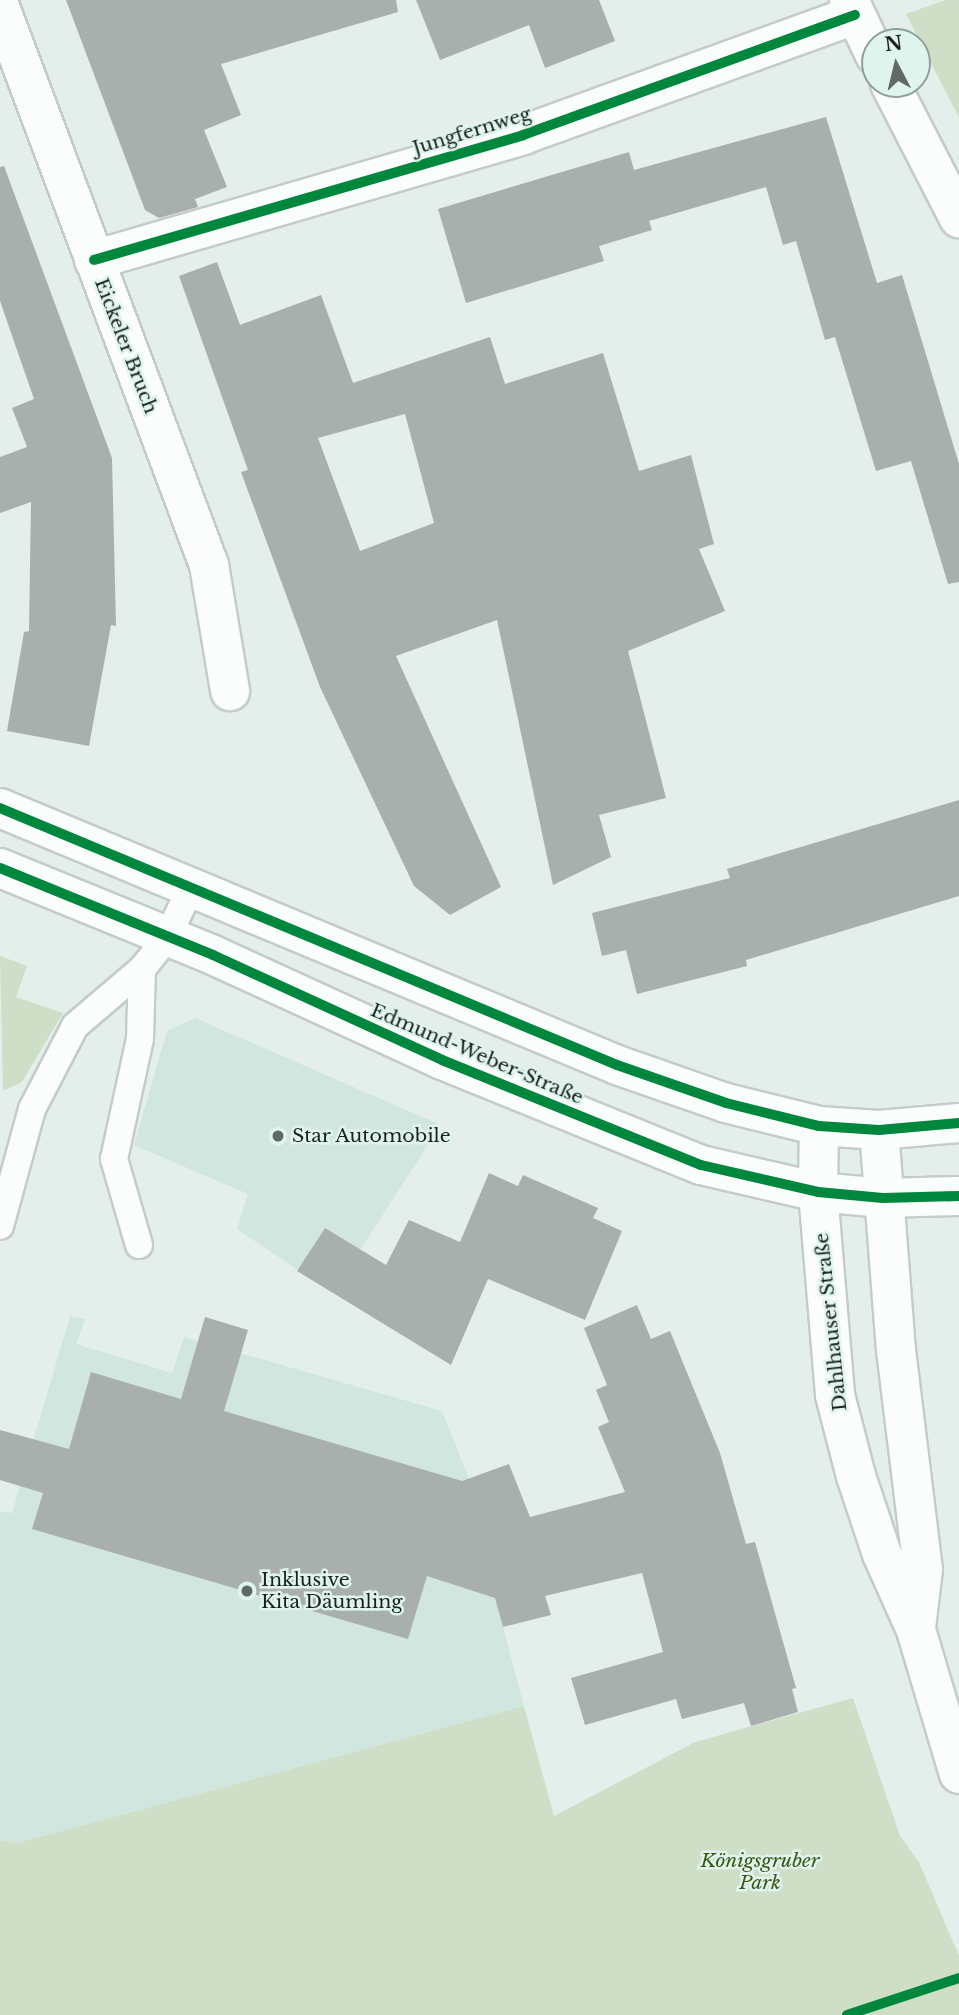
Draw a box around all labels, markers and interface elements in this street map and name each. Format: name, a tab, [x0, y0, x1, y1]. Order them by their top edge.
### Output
north arrow	[861, 28, 931, 98]
text: N	[883, 31, 904, 56]
street label: Jungfernweg	[410, 102, 534, 160]
street label: Eickeler Bruch	[90, 275, 162, 417]
street label: Edmund-Weber-Straße	[367, 999, 587, 1109]
place label: Star Automobile	[292, 1125, 452, 1147]
marker: Star Automobile	[270, 1128, 286, 1144]
street label: Dahlhauser Straße	[810, 1232, 852, 1412]
place label: Inklusive Kita Däumling	[261, 1569, 403, 1613]
marker: Inklusive Kita Däumling	[239, 1583, 255, 1599]
park label: Königsgruber Park	[701, 1850, 819, 1894]

